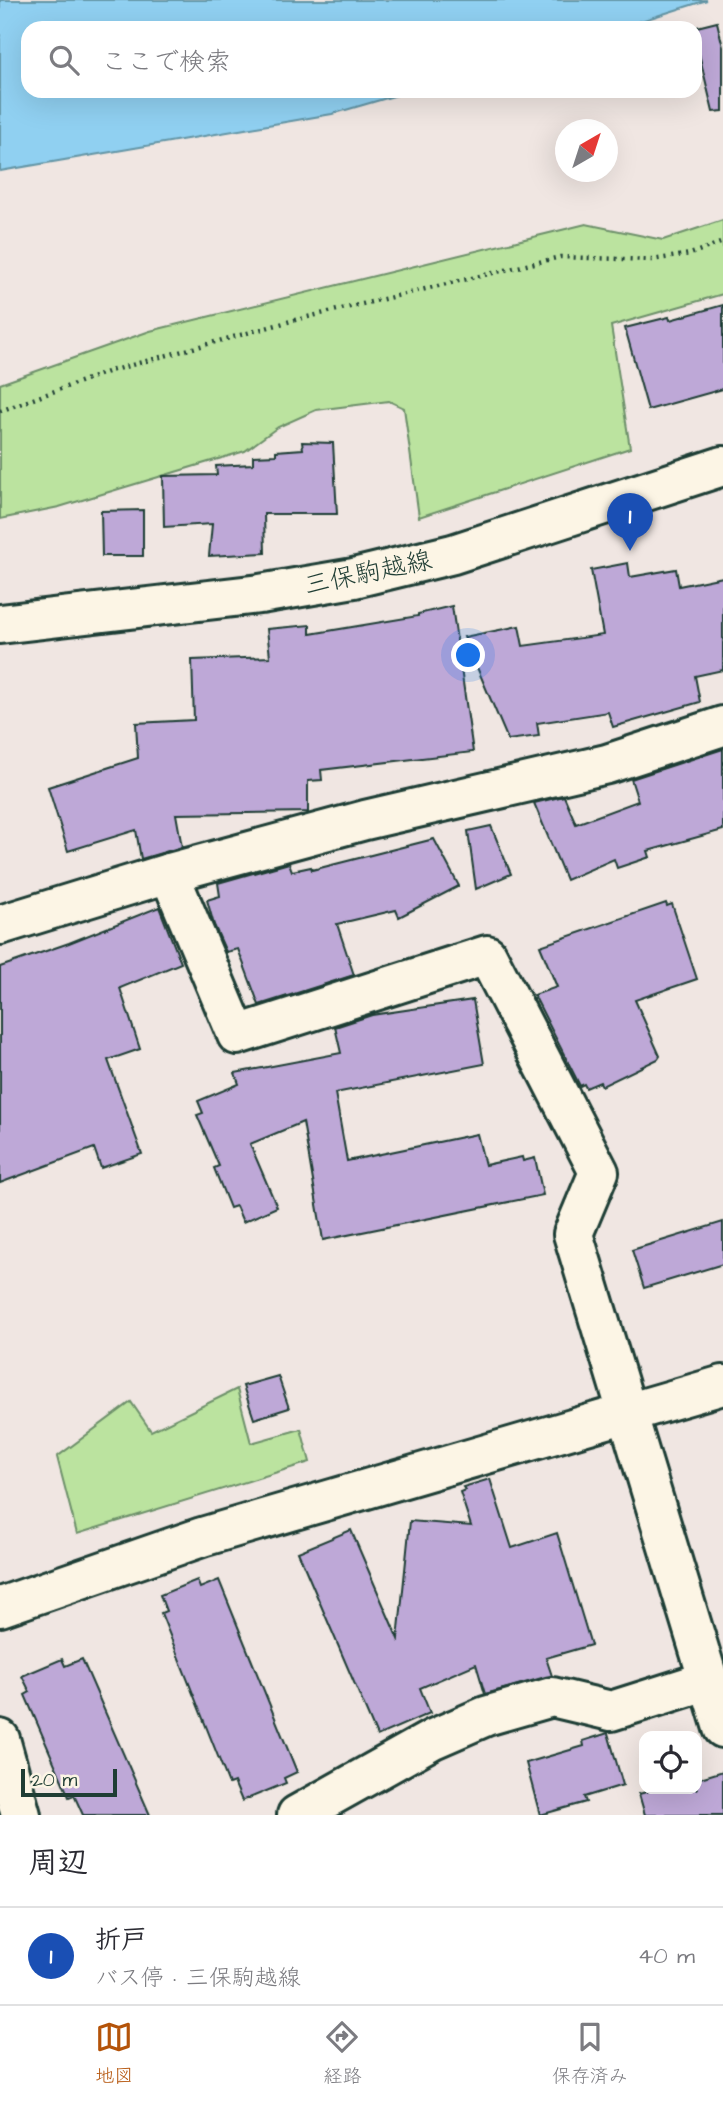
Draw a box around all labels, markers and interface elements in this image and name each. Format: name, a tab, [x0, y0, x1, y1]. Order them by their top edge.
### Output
search box	[21, 21, 702, 98]
icon: search	[45, 41, 83, 79]
text: ここで検索	[101, 44, 231, 80]
north arrow	[555, 119, 618, 182]
pin: 1	[607, 493, 653, 551]
street label: 三保駒越線	[301, 542, 435, 604]
your location	[451, 638, 485, 672]
map controls	[639, 1731, 702, 1794]
button: locate	[639, 1731, 702, 1794]
scale bar	[21, 1766, 117, 1798]
text: 20 m	[32, 1767, 77, 1794]
text: 周辺	[28, 1842, 88, 1884]
text: 折戸	[95, 1922, 147, 1958]
text: 1	[50, 1940, 52, 1972]
text: 40 m	[638, 1940, 695, 1972]
text: バス停 · 三保駒越線	[95, 1962, 301, 1994]
tab: 地図	[95, 2018, 133, 2090]
tab: 経路	[323, 2018, 362, 2090]
tab: 保存済み	[552, 2018, 628, 2090]

